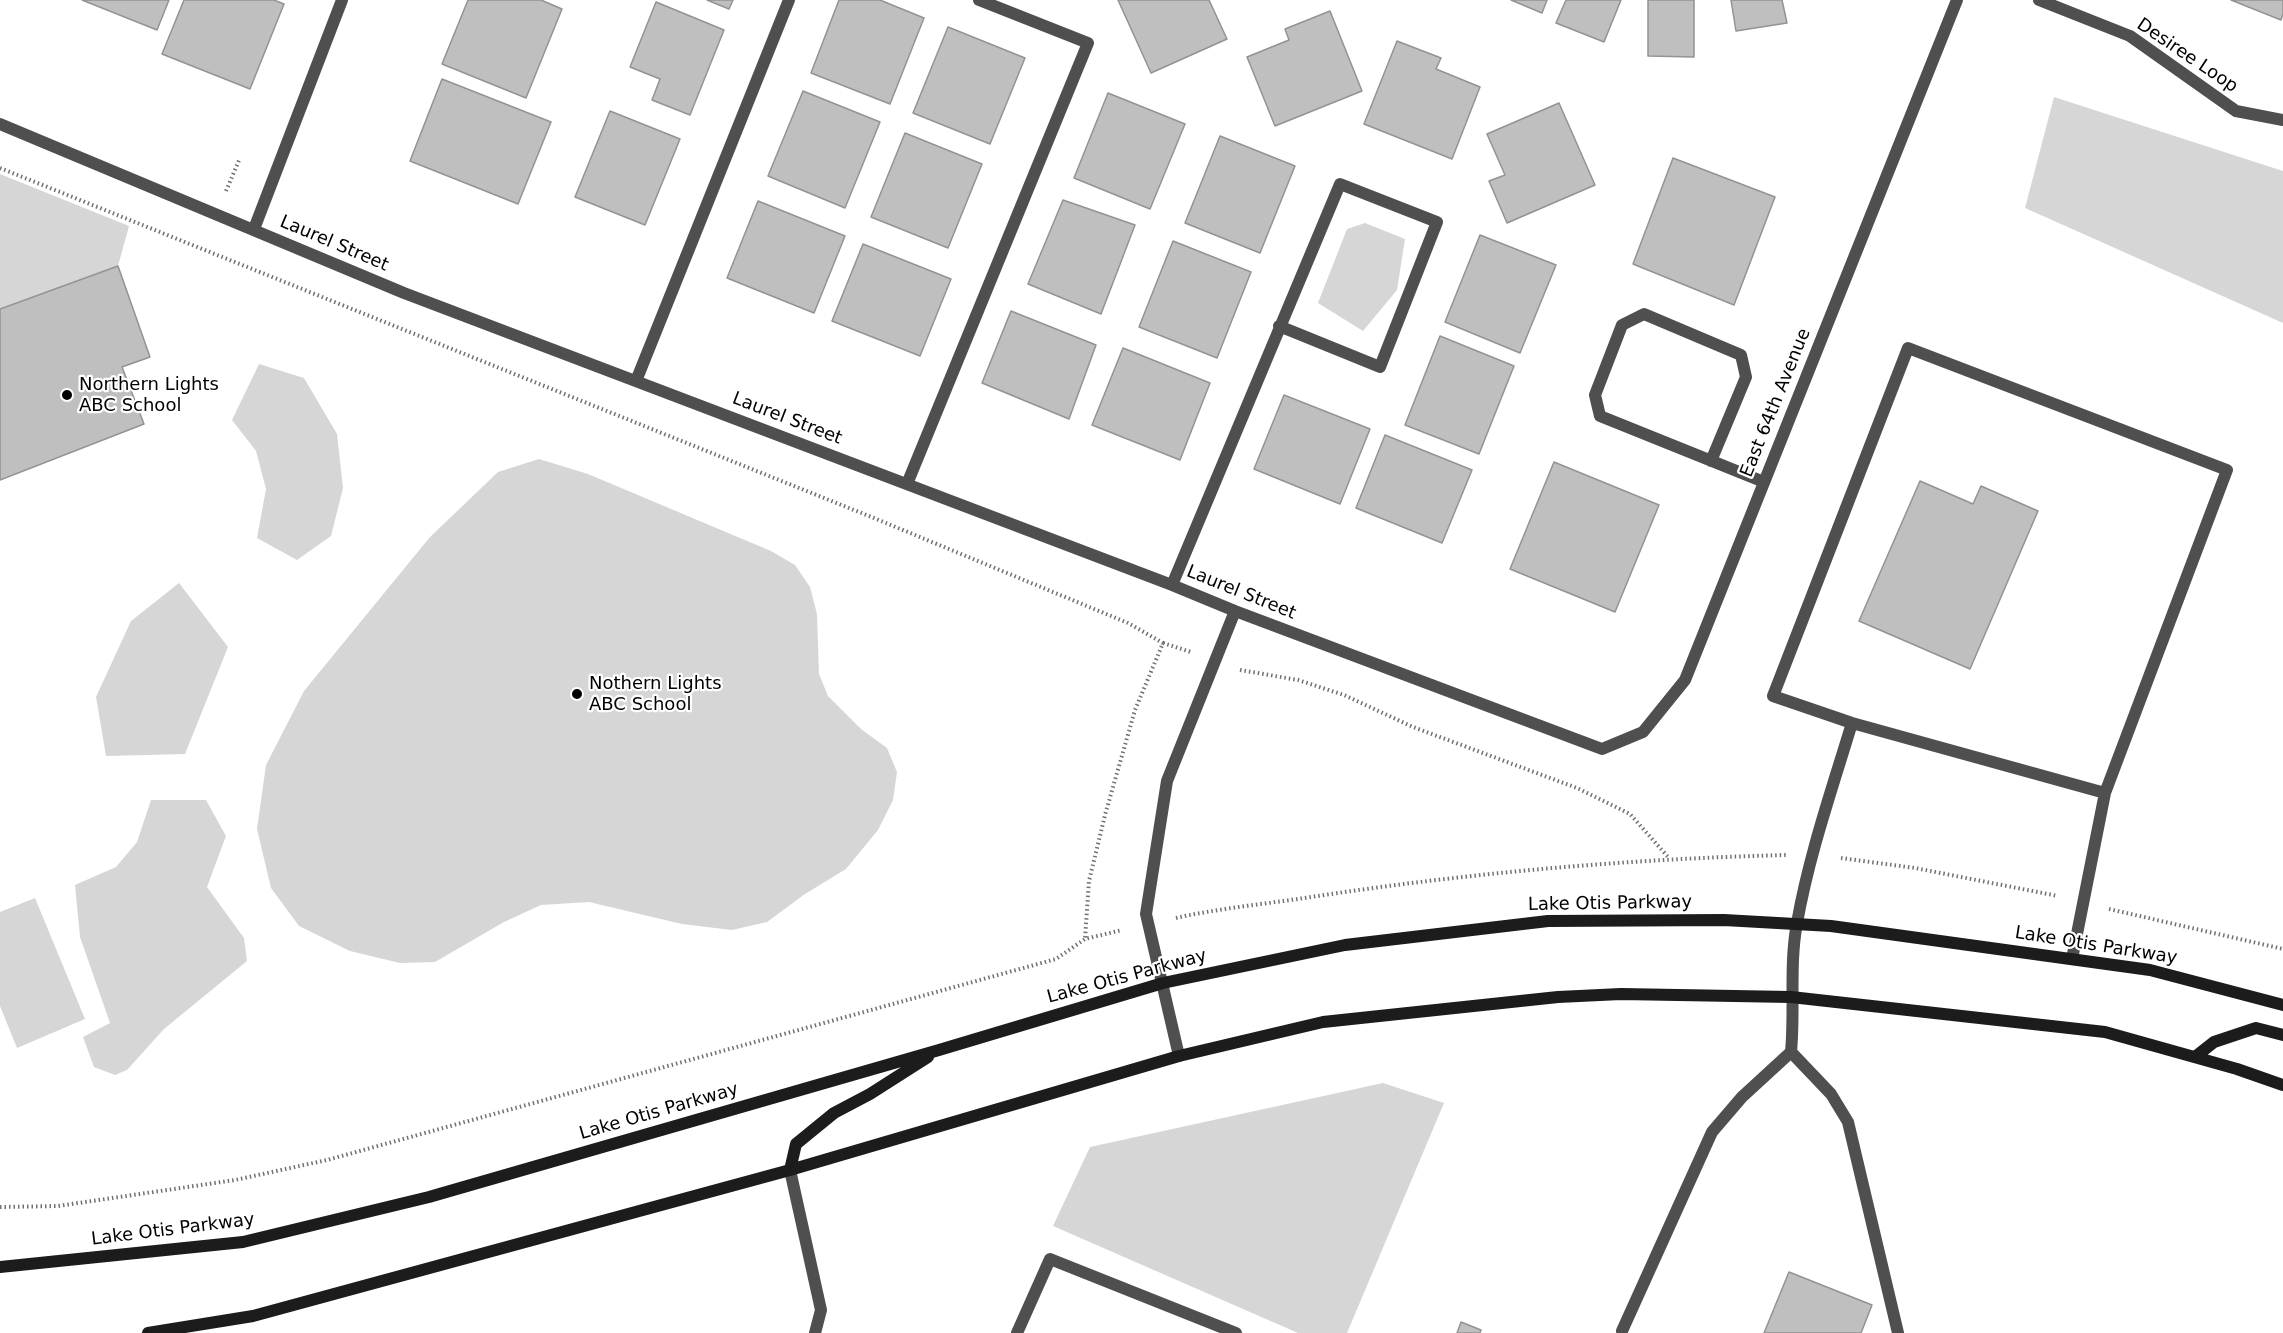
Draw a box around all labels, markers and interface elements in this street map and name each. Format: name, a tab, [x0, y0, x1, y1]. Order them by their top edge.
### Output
street label: Desiree Loop	[2132, 14, 2242, 98]
street label: Laurel Street	[276, 211, 392, 277]
street label: East 64th Avenue	[1736, 325, 1816, 481]
place label: Northern Lights ABC School	[79, 374, 219, 416]
marker: Northern Lights ABC School	[60, 388, 74, 402]
street label: Laurel Street	[729, 388, 845, 450]
street label: Laurel Street	[1183, 561, 1299, 625]
place label: Nothern Lights ABC School	[589, 673, 722, 716]
marker: Nothern Lights ABC School	[570, 687, 584, 701]
street label: Lake Otis Parkway	[1528, 892, 1692, 916]
street label: Lake Otis Parkway	[2013, 922, 2179, 970]
street label: Lake Otis Parkway	[1045, 945, 1209, 1009]
street label: Lake Otis Parkway	[577, 1079, 741, 1145]
street label: Lake Otis Parkway	[90, 1209, 256, 1251]

